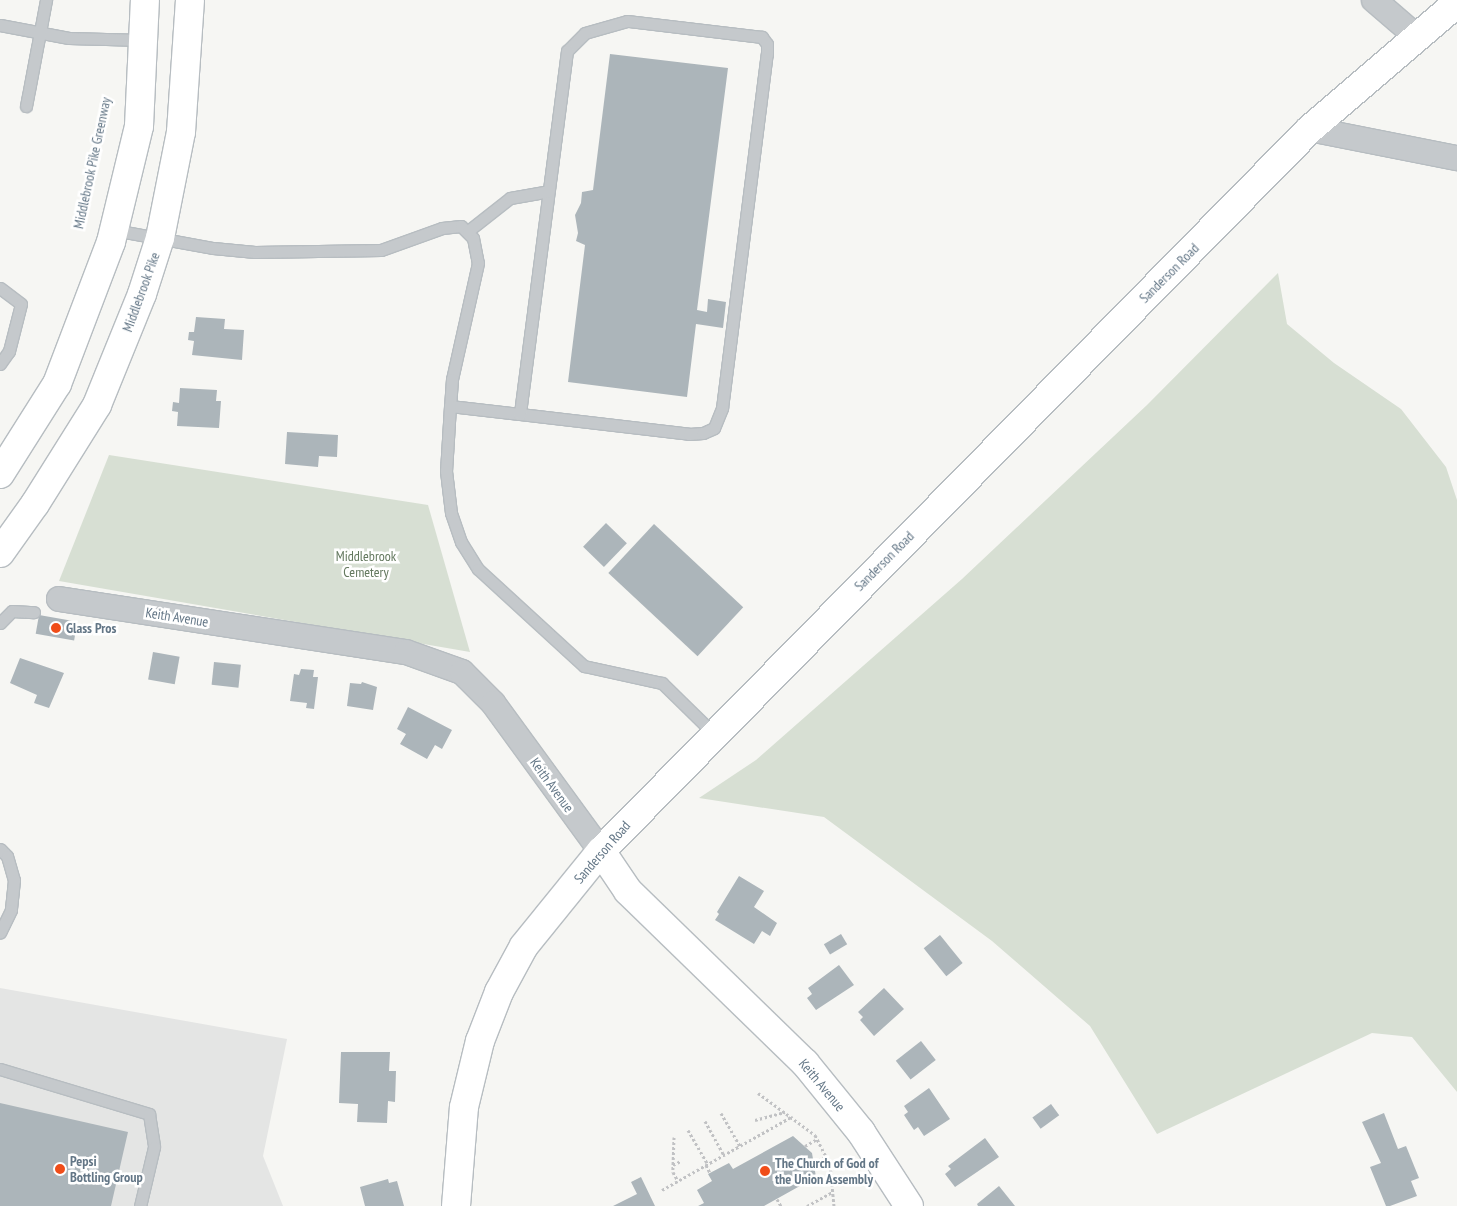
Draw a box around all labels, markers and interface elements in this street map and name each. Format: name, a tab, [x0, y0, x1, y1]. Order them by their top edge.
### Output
street label: Middlebrook Pike Greenway	[70, 96, 114, 230]
street label: Sanderson Road	[1136, 240, 1202, 306]
street label: Middlebrook Pike	[119, 250, 163, 334]
street label: Sanderson Road	[851, 528, 917, 594]
park label: Middlebrook Cemetery	[336, 548, 396, 580]
street label: Keith Avenue	[144, 604, 210, 630]
place label: Glass Pros	[66, 620, 116, 636]
marker: Glass Pros	[50, 622, 62, 634]
street label: Keith Avenue	[527, 754, 577, 816]
street label: Sanderson Road	[570, 817, 634, 887]
street label: Keith Avenue	[795, 1055, 849, 1115]
place label: Pepsi Bottling Group	[70, 1153, 143, 1186]
place label: The Church of God of the Union Assembly	[775, 1155, 879, 1188]
marker: Pepsi Bottling Group	[54, 1163, 66, 1175]
marker: The Church of God of the Union Assembly	[759, 1165, 771, 1177]

